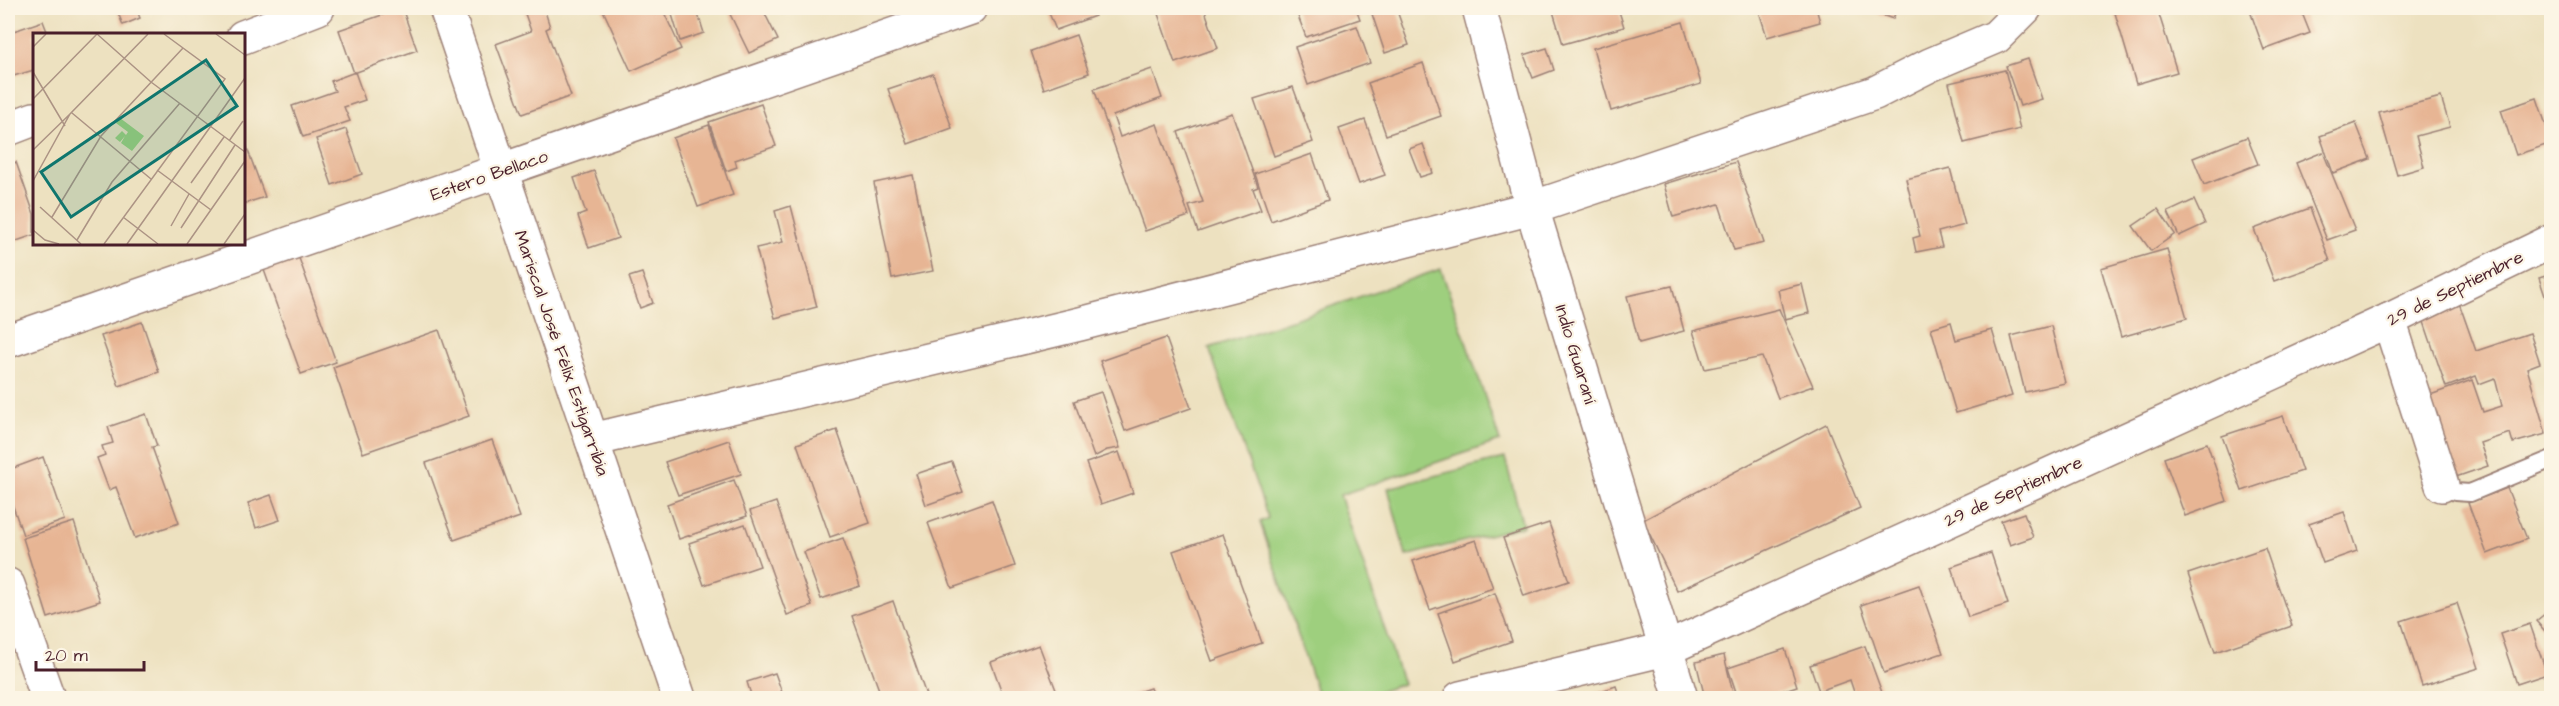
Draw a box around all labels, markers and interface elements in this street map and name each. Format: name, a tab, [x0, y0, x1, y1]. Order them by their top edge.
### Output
inset map	[33, 33, 244, 244]
street label: Estero Bellaco	[427, 144, 551, 207]
street label: Mariscal José Félix Estigarribia	[507, 227, 615, 480]
street label: 29 de Septiembre	[2383, 244, 2528, 332]
street label: Indio Guaraní	[1549, 301, 1603, 407]
street label: 29 de Septiembre	[1940, 450, 2086, 533]
scale bar	[36, 634, 144, 672]
text: 20 m	[45, 643, 88, 668]

